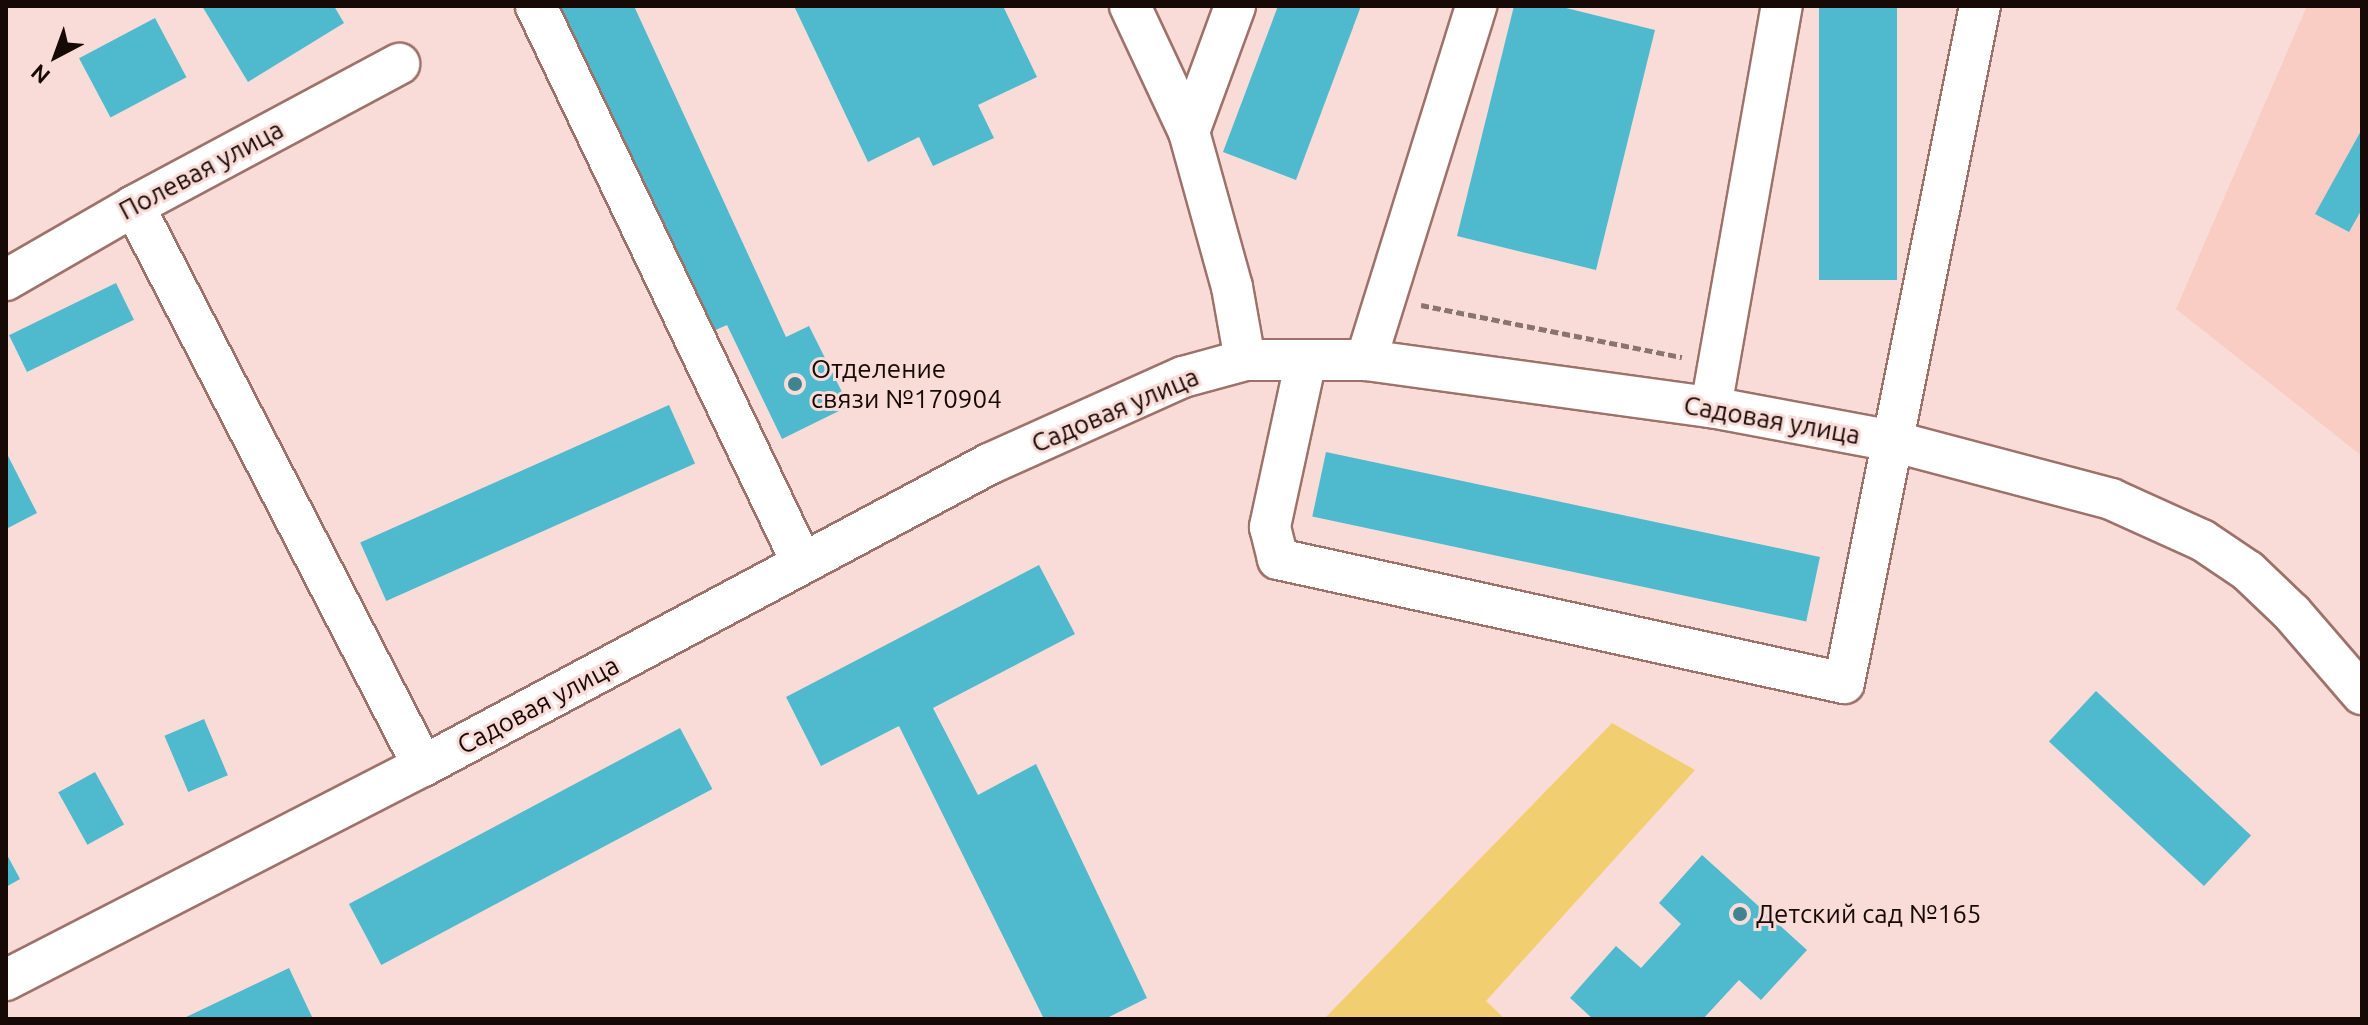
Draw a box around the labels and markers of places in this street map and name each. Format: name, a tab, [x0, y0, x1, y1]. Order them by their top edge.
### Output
place label: Отделение связи №170904	[811, 353, 1002, 414]
marker: Отделение связи №170904	[786, 375, 804, 393]
place label: Детский сад №165	[1756, 898, 1981, 930]
marker: Детский сад №165	[1731, 905, 1749, 923]

